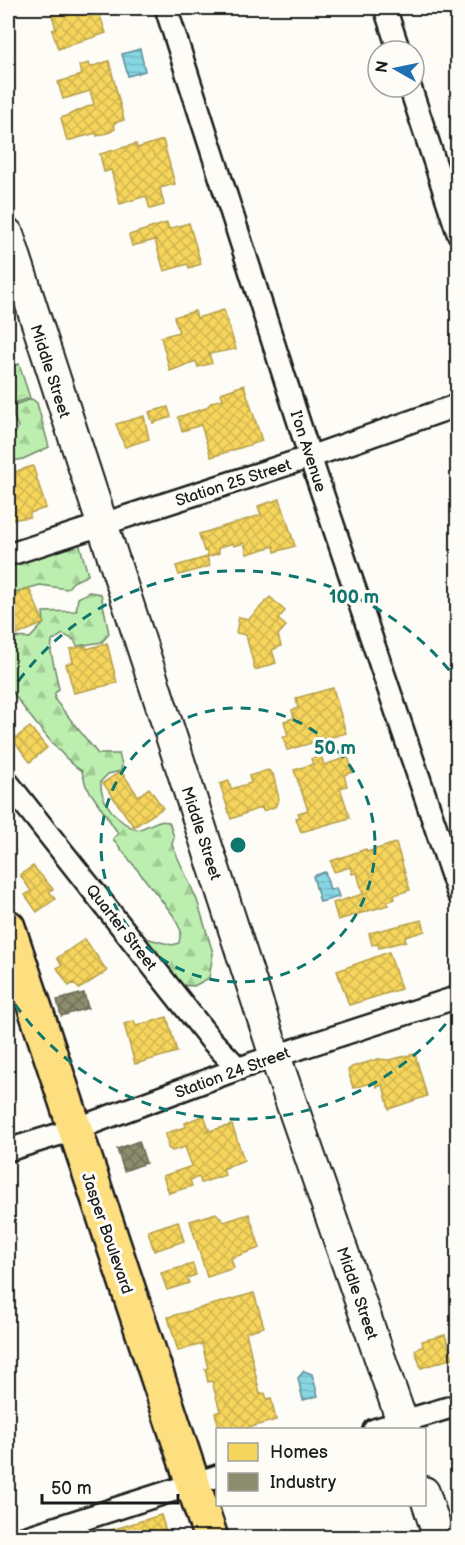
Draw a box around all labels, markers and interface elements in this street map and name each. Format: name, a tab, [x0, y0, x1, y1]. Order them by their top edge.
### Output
north arrow	[366, 39, 426, 99]
text: N	[372, 59, 393, 74]
street label: Middle Street	[26, 323, 74, 420]
street label: I'on Avenue	[285, 408, 330, 495]
street label: Station 25 Street	[173, 456, 294, 511]
text: 100 m	[329, 587, 379, 608]
text: 50 m	[314, 738, 356, 759]
street label: Middle Street	[177, 785, 225, 882]
centre of rings	[228, 835, 248, 855]
street label: Quarter Street	[81, 881, 160, 975]
street label: Station 24 Street	[172, 1044, 293, 1103]
street label: Jasper Boulevard	[77, 1170, 136, 1296]
street label: Middle Street	[332, 1245, 381, 1342]
legend	[216, 1428, 426, 1506]
text: Homes	[270, 1442, 328, 1463]
scale bar	[42, 1467, 178, 1505]
text: Industry	[270, 1472, 337, 1493]
text: 50 m	[51, 1478, 92, 1499]

